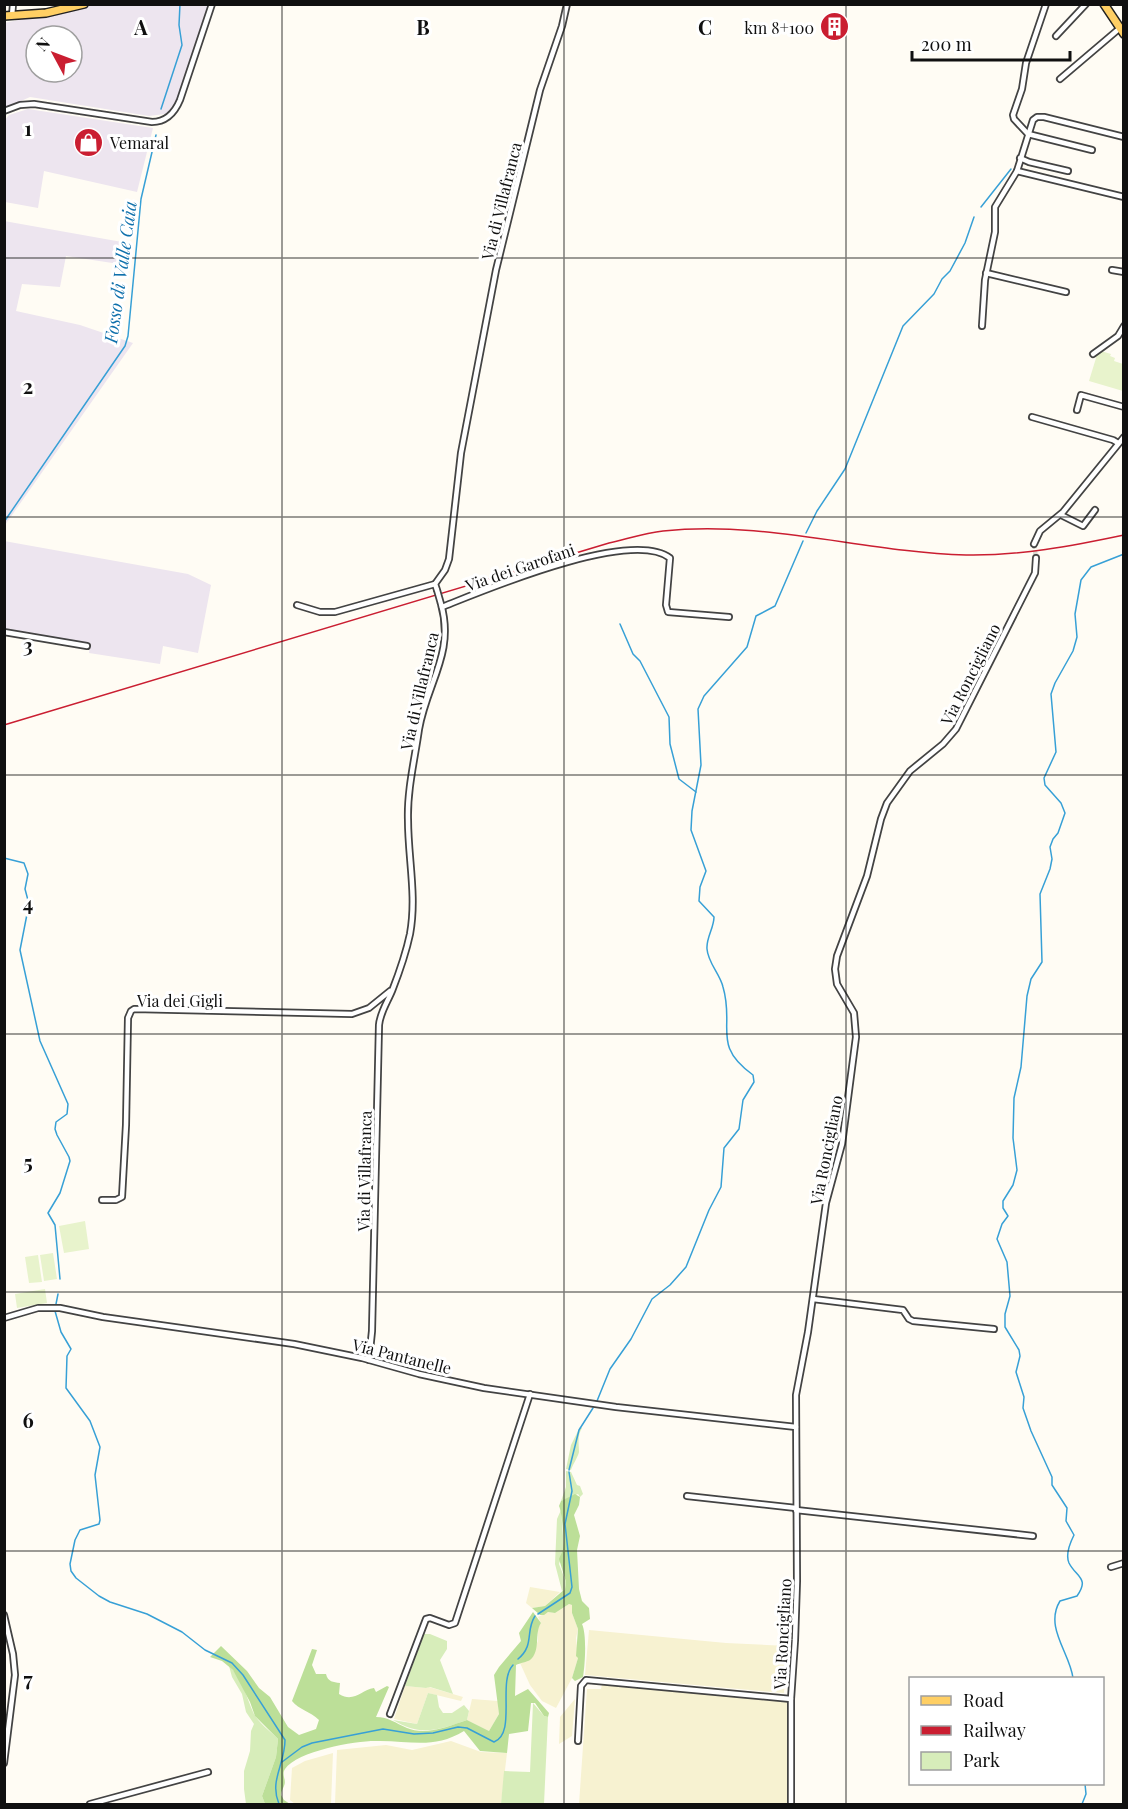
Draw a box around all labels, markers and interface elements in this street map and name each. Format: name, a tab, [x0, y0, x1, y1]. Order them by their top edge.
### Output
building icon: km 8+100	[819, 11, 851, 43]
text: A	[133, 13, 148, 40]
text: B	[416, 13, 430, 40]
text: C	[698, 13, 712, 40]
place label: km 8+100	[744, 17, 814, 38]
north arrow	[24, 24, 84, 84]
scale bar	[912, 24, 1070, 62]
text: N	[31, 32, 54, 55]
text: 200 m	[921, 32, 972, 56]
text: 1	[24, 114, 32, 141]
shop icon: Vemaral	[73, 126, 105, 158]
place label: Vemaral	[109, 132, 169, 153]
street label: Via di Villafranca	[476, 140, 526, 263]
water label: Fosso di Valle Caia	[98, 199, 142, 346]
text: 2	[23, 372, 33, 399]
street label: Via dei Garofani	[462, 538, 578, 596]
street label: Via Roncigliano	[935, 619, 1005, 729]
street label: Via di Villafranca	[395, 630, 443, 753]
text: 3	[23, 631, 33, 658]
text: 4	[23, 889, 33, 916]
street label: Via dei Gigli	[136, 990, 223, 1011]
street label: Via Roncigliano	[805, 1093, 847, 1208]
street label: Via di Villafranca	[352, 1110, 376, 1232]
text: 5	[23, 1148, 33, 1175]
street label: Via Pantanelle	[349, 1333, 454, 1378]
text: 6	[22, 1406, 34, 1433]
street label: Via Roncigliano	[769, 1578, 795, 1691]
text: 7	[23, 1665, 33, 1692]
legend	[909, 1677, 1104, 1785]
text: Road	[963, 1688, 1004, 1712]
text: Railway	[963, 1718, 1026, 1742]
text: Park	[963, 1748, 1000, 1772]

